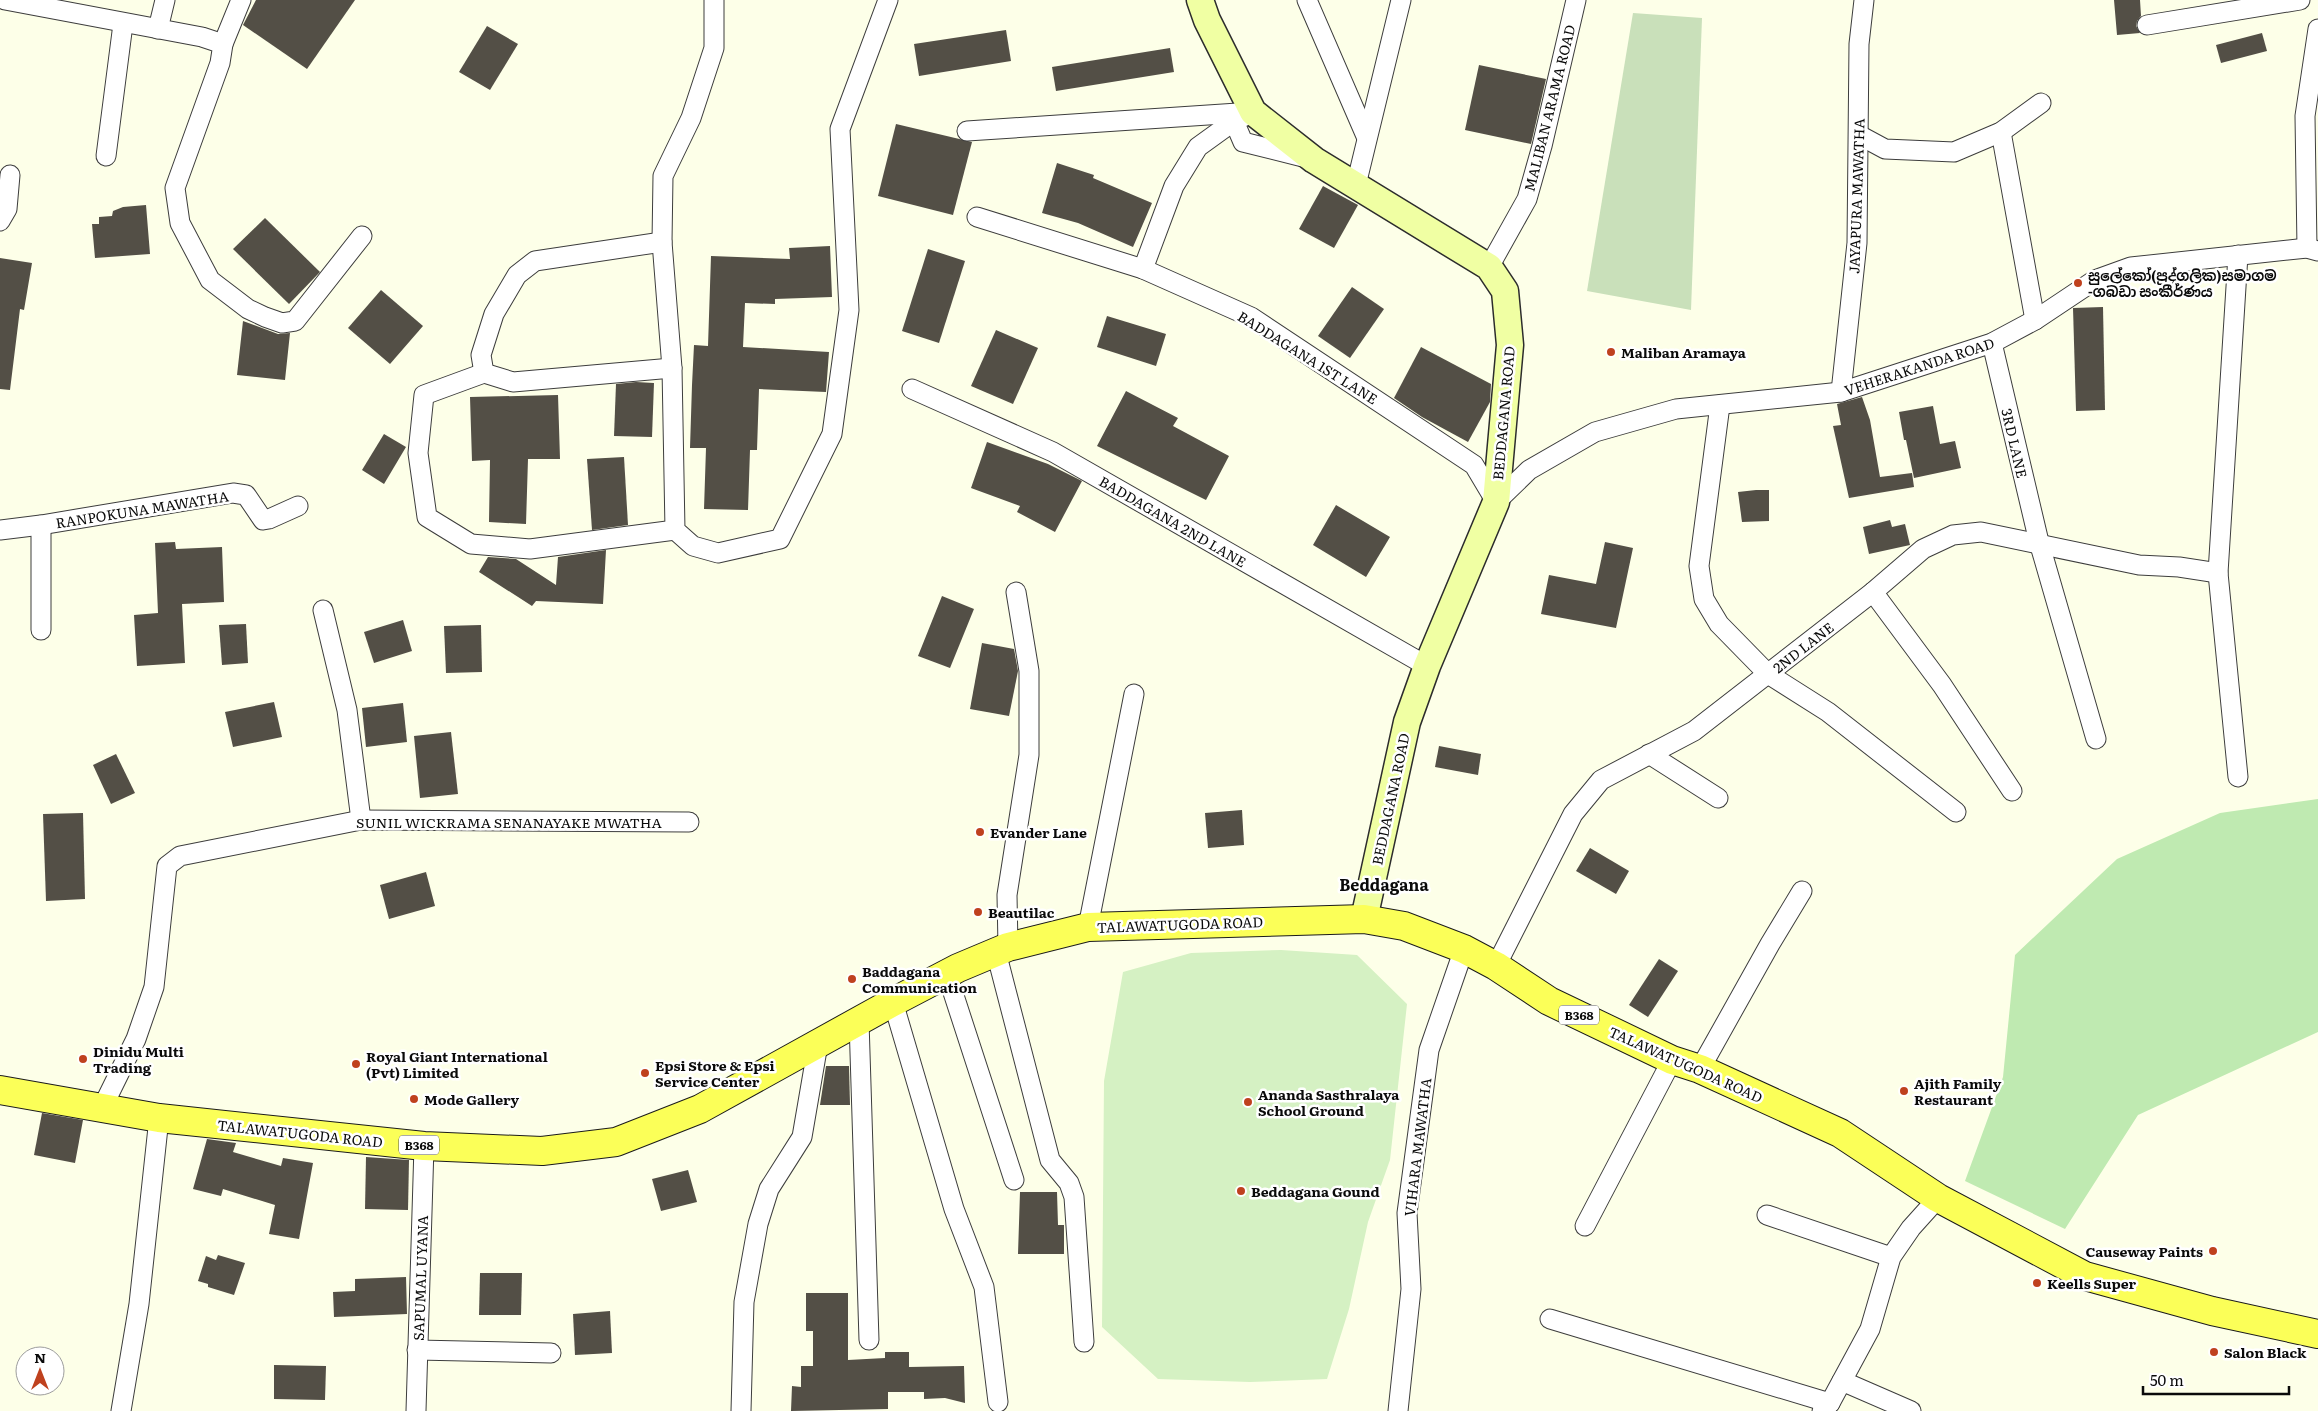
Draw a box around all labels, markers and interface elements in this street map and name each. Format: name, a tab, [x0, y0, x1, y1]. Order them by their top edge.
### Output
street label: MALIBAN ARAMA ROAD	[1519, 22, 1579, 194]
street label: JAYAPURA MAWATHA	[1843, 117, 1869, 274]
place label: සුලේකෝ(පුද්ගලික)සමාගම -ගබඩා සංකීර්ණය	[2088, 265, 2277, 301]
marker: සුලේකෝ(පුද්ගලික)සමාගම -ගබඩා සංකීර්ණය	[2072, 277, 2084, 289]
street label: BADDAGANA 1ST LANE	[1234, 306, 1382, 408]
street label: VEHERAKANDA ROAD	[1841, 332, 1997, 400]
place label: Maliban Aramaya	[1621, 342, 1747, 362]
street label: BEDDAGANA ROAD	[1487, 345, 1519, 481]
marker: Maliban Aramaya	[1605, 346, 1617, 358]
street label: 3RD LANE	[1997, 406, 2033, 480]
street label: BADDAGANA 2ND LANE	[1096, 471, 1250, 571]
street label: RANPOKUNA MAWATHA	[54, 485, 231, 533]
street label: 2ND LANE	[1768, 617, 1838, 677]
street label: BEDDAGANA ROAD	[1366, 731, 1414, 867]
street label: SUNIL WICKRAMA SENANAYAKE MWATHA	[356, 812, 663, 832]
place label: Evander Lane	[990, 822, 1087, 842]
marker: Evander Lane	[974, 826, 986, 838]
district label: Beddagana	[1339, 872, 1429, 896]
place label: Beautilac	[988, 902, 1055, 922]
marker: Beautilac	[972, 906, 984, 918]
street label: TALAWATUGODA ROAD	[1097, 911, 1264, 937]
place label: Baddagana Communication	[862, 961, 977, 997]
marker: Baddagana Communication	[846, 973, 858, 985]
road number: B368	[1559, 1006, 1599, 1024]
street label: TALAWATUGODA ROAD	[1606, 1021, 1766, 1107]
place label: Dinidu Multi Trading	[93, 1041, 184, 1077]
place label: Royal Giant International (Pvt) Limited	[366, 1046, 548, 1082]
marker: Dinidu Multi Trading	[77, 1053, 89, 1065]
place label: Epsi Store & Epsi Service Center	[655, 1055, 775, 1091]
marker: Royal Giant International (Pvt) Limited	[350, 1058, 362, 1070]
marker: Epsi Store & Epsi Service Center	[639, 1067, 651, 1079]
place label: Ajith Family Restaurant	[1914, 1073, 2002, 1109]
street label: VIHARA MAWATHA	[1399, 1076, 1436, 1217]
place label: Ananda Sasthralaya School Ground	[1258, 1084, 1400, 1120]
marker: Ajith Family Restaurant	[1898, 1085, 1910, 1097]
place label: Mode Gallery	[424, 1089, 520, 1109]
marker: Mode Gallery	[408, 1093, 420, 1105]
marker: Ananda Sasthralaya School Ground	[1242, 1096, 1254, 1108]
street label: TALAWATUGODA ROAD	[216, 1114, 384, 1152]
road number: B368	[399, 1136, 439, 1154]
place label: Beddagana Gound	[1251, 1181, 1380, 1201]
marker: Beddagana Gound	[1235, 1185, 1247, 1197]
street label: SAPUMAL UYANA	[408, 1214, 432, 1341]
place label: Causeway Paints	[2085, 1241, 2203, 1261]
marker: Causeway Paints	[2207, 1245, 2219, 1257]
place label: Keells Super	[2047, 1273, 2136, 1293]
marker: Keells Super	[2031, 1277, 2043, 1289]
place label: Salon Black	[2224, 1342, 2307, 1362]
north arrow	[15, 1346, 65, 1396]
marker: Salon Black	[2208, 1346, 2220, 1358]
text: N	[34, 1347, 46, 1367]
scale bar	[2143, 1364, 2289, 1396]
text: 50 m	[2150, 1368, 2184, 1391]

